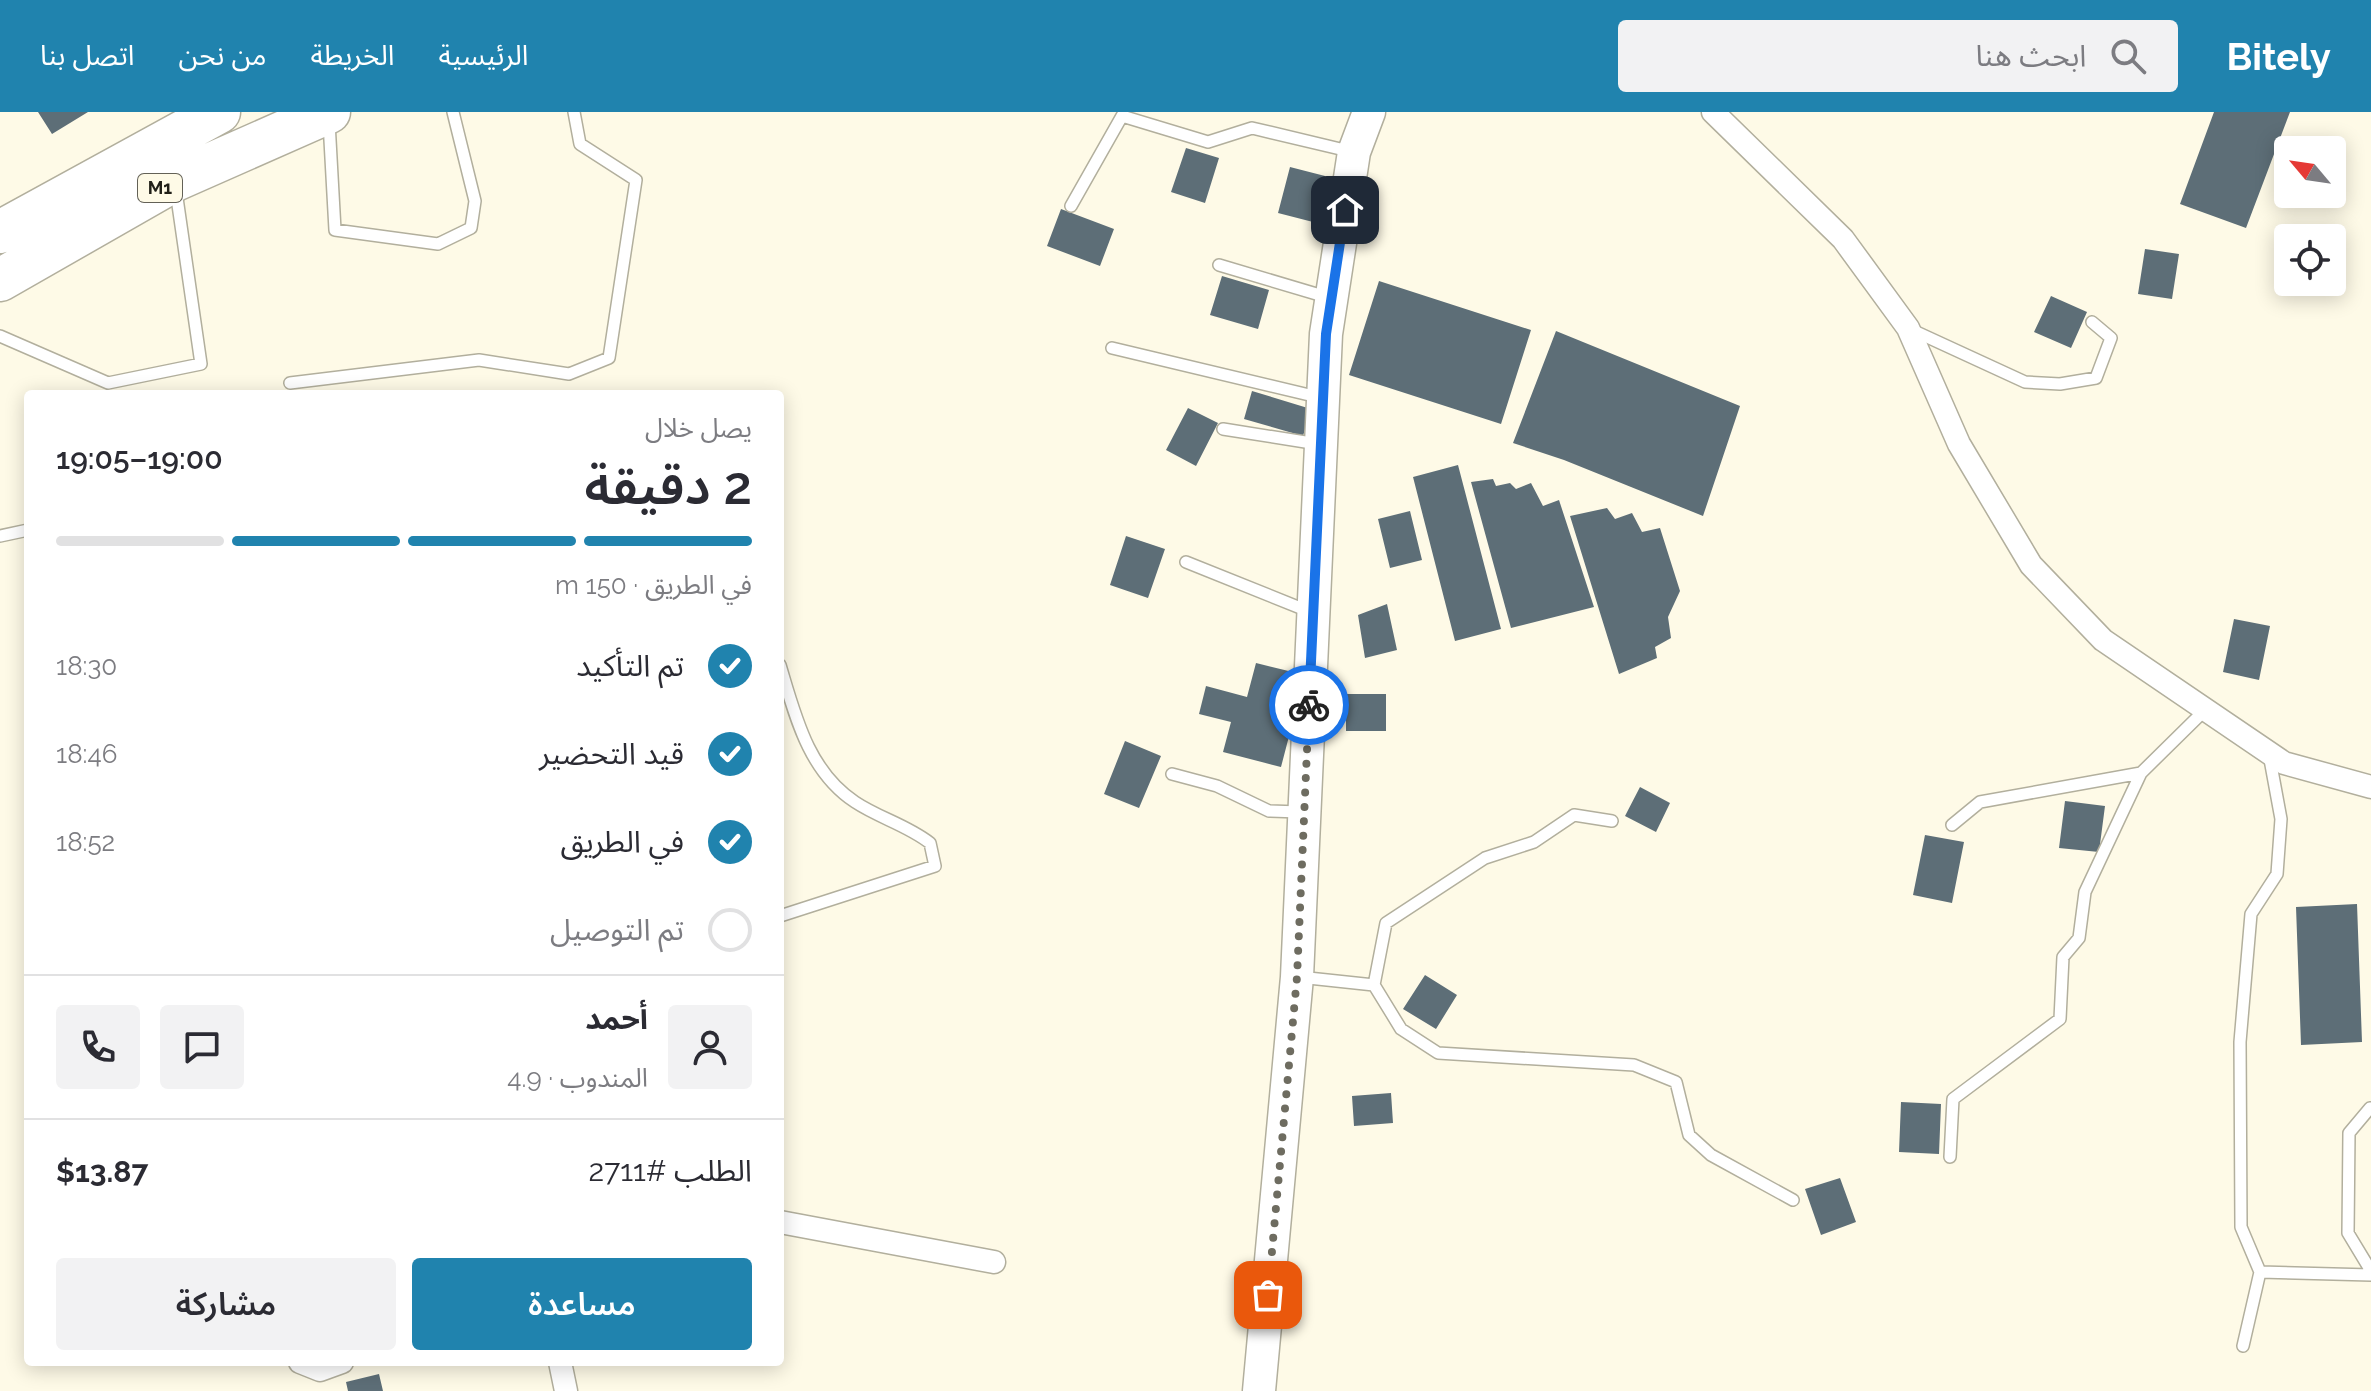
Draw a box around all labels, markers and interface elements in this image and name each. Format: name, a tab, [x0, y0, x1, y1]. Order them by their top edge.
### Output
search box	[1618, 20, 2178, 92]
icon: search	[2106, 34, 2150, 78]
text: Bitely	[2226, 34, 2331, 79]
text: ابحث هنا	[1975, 38, 2086, 73]
text: اتصل بنا	[40, 39, 134, 72]
text: من نحن	[178, 39, 267, 72]
text: الخريطة	[311, 39, 394, 72]
text: الرئيسية	[438, 39, 529, 72]
north arrow	[2274, 136, 2346, 208]
map controls	[2274, 136, 2346, 296]
road number: M1	[138, 174, 182, 202]
pin	[1311, 176, 1379, 244]
icon: home	[1323, 188, 1367, 232]
button: locate	[2274, 224, 2346, 296]
text: يصل خلال	[645, 413, 752, 443]
text: 19:00–19:05	[56, 441, 223, 476]
text: 2 دقيقة	[584, 455, 752, 516]
text: في الطريق · 150 m	[555, 570, 752, 600]
icon: check	[708, 644, 752, 688]
text: تم التأكيد	[576, 648, 684, 683]
text: 18:30	[56, 651, 117, 681]
courier	[1269, 665, 1349, 745]
icon: bike	[1287, 683, 1331, 727]
icon: check	[708, 732, 752, 776]
text: قيد التحضير	[539, 736, 684, 771]
text: 18:46	[56, 739, 117, 769]
icon: check	[708, 820, 752, 864]
text: في الطريق	[560, 824, 684, 859]
text: 18:52	[56, 827, 115, 857]
text: تم التوصيل	[550, 912, 684, 947]
text: أحمد	[585, 1001, 648, 1036]
button: phone	[56, 1005, 140, 1089]
button: chat	[160, 1005, 244, 1089]
button: person	[668, 1005, 752, 1089]
text: المندوب · 4.9	[507, 1063, 648, 1093]
text: الطلب #2711	[589, 1153, 752, 1188]
text: $13.87	[56, 1154, 148, 1189]
button: مشاركة	[56, 1258, 396, 1350]
button: مساعدة	[412, 1258, 752, 1350]
pin	[1234, 1261, 1302, 1329]
icon: bag	[1246, 1273, 1290, 1317]

